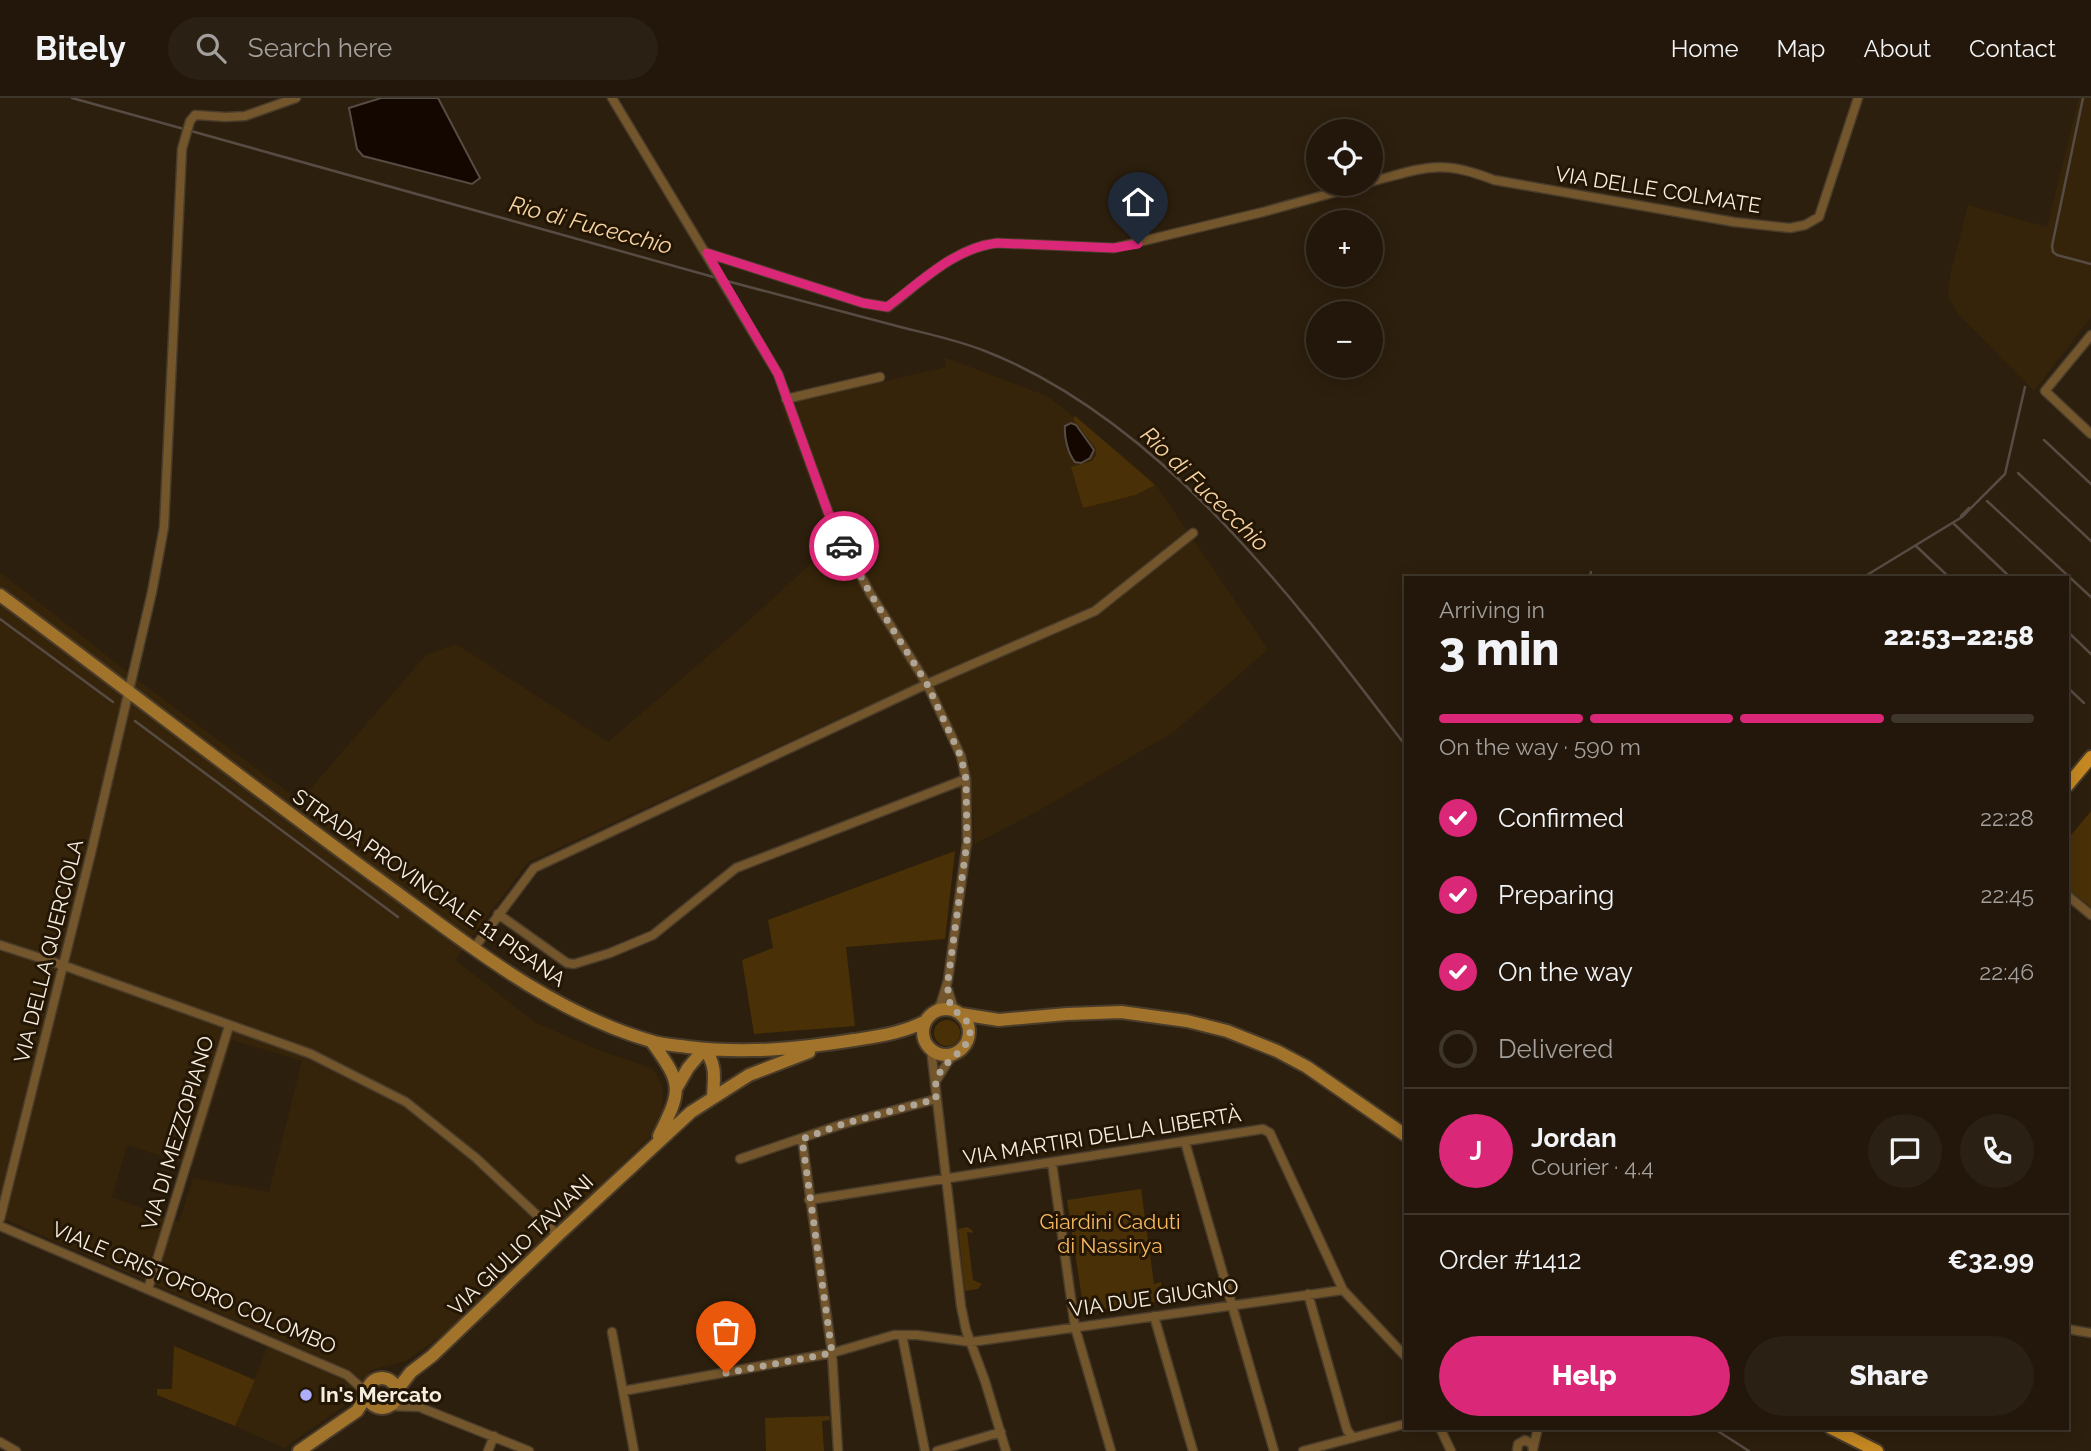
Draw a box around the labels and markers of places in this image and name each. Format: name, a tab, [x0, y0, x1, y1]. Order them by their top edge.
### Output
pin	[1108, 172, 1168, 244]
pin	[696, 1301, 756, 1373]
place label: In's Mercato	[320, 1382, 442, 1407]
marker: In's Mercato	[298, 1387, 314, 1403]

